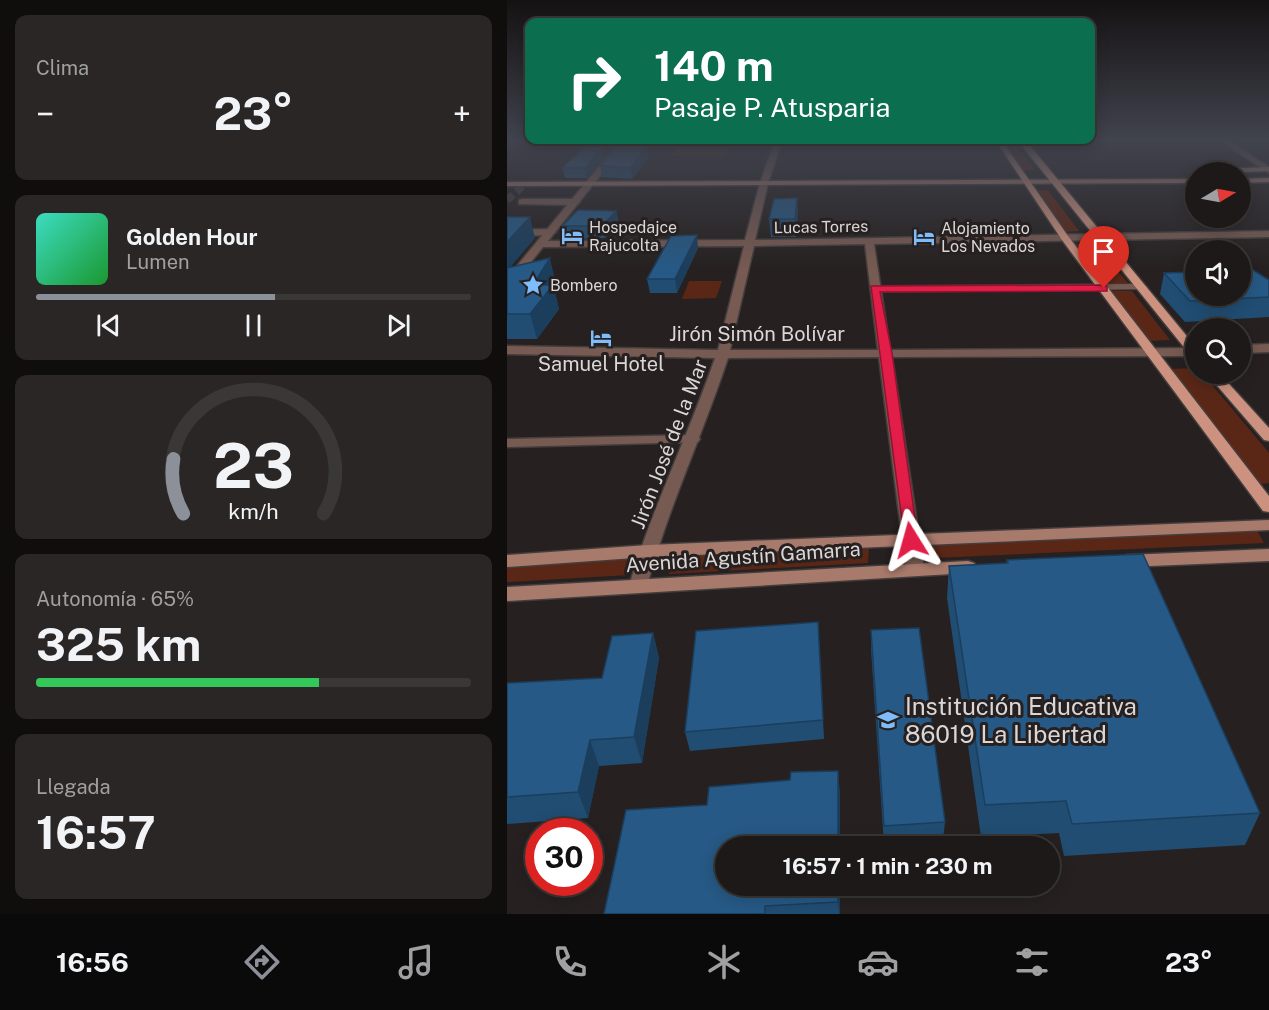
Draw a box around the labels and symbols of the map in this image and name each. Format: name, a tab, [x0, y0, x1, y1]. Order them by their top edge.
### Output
north arrow	[1185, 162, 1251, 228]
street label: Lucas Torres	[773, 217, 869, 237]
place label: Hospedajce Rajucolta	[589, 218, 677, 255]
place label: Alojamiento Los Nevados	[941, 219, 1035, 256]
hotel icon: Hospedajce Rajucolta	[560, 224, 584, 248]
hotel icon: Alojamiento Los Nevados	[912, 225, 936, 249]
pin	[1078, 226, 1129, 288]
place icon: Bombero	[521, 273, 545, 297]
place label: Bombero	[550, 276, 617, 295]
street label: Jirón Simón Bolívar	[669, 322, 845, 346]
hotel icon: Samuel Hotel	[589, 326, 613, 350]
place label: Samuel Hotel	[538, 352, 664, 376]
street label: Jirón José de la Mar	[626, 356, 712, 532]
position arrow	[879, 508, 943, 572]
street label: Avenida Agustín Gamarra	[625, 537, 861, 577]
place label: Institución Educativa 86019 La Libertad	[905, 692, 1137, 748]
school or university icon: Institución Educativa 86019 La Libertad	[876, 708, 900, 732]
speed limit sign: 30	[525, 818, 603, 896]

